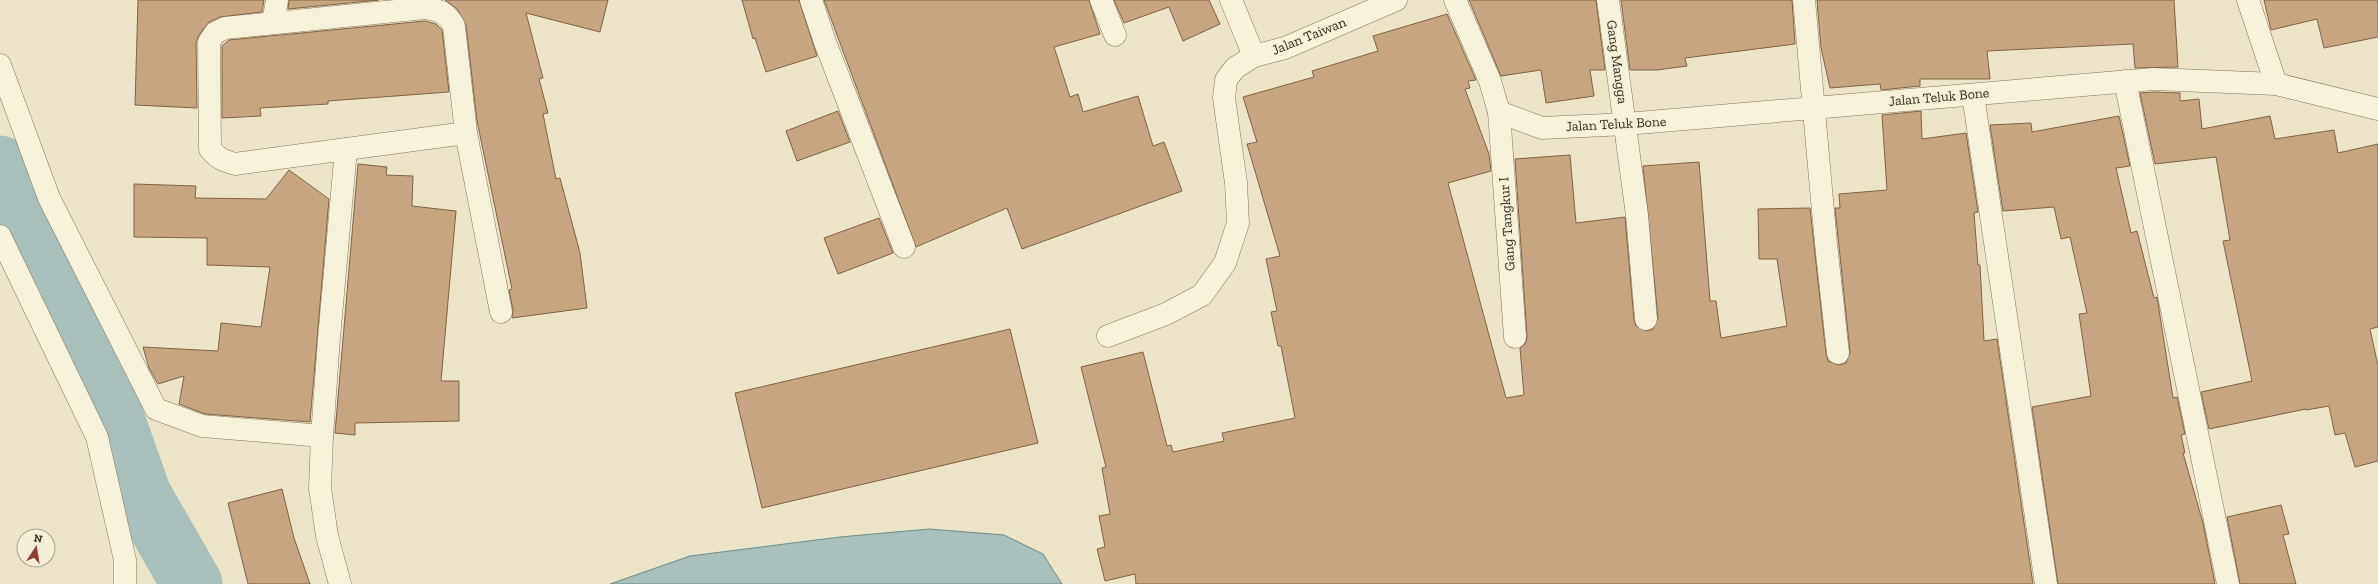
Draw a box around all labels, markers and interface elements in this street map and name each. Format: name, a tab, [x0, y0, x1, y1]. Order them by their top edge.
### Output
street label: Jalan Taiwan	[1269, 13, 1349, 59]
street label: Gang Mangga	[1603, 19, 1631, 105]
street label: Jalan Teluk Bone	[1888, 84, 1990, 110]
street label: Jalan Teluk Bone	[1565, 113, 1667, 135]
street label: Gang Tangkur I	[1495, 176, 1519, 272]
north arrow	[16, 528, 56, 568]
text: N	[33, 531, 44, 546]

